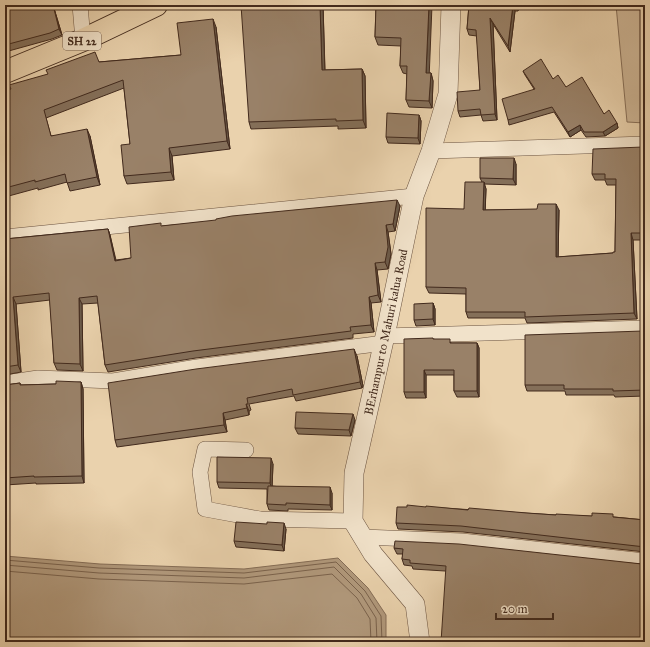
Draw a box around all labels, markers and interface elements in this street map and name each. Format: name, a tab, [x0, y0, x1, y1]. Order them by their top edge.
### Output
road number: SH 22	[63, 32, 101, 50]
street label: BErhampur to Mahuri kalua Road	[362, 248, 410, 416]
scale bar	[496, 595, 553, 621]
text: 20 m	[502, 602, 528, 616]

